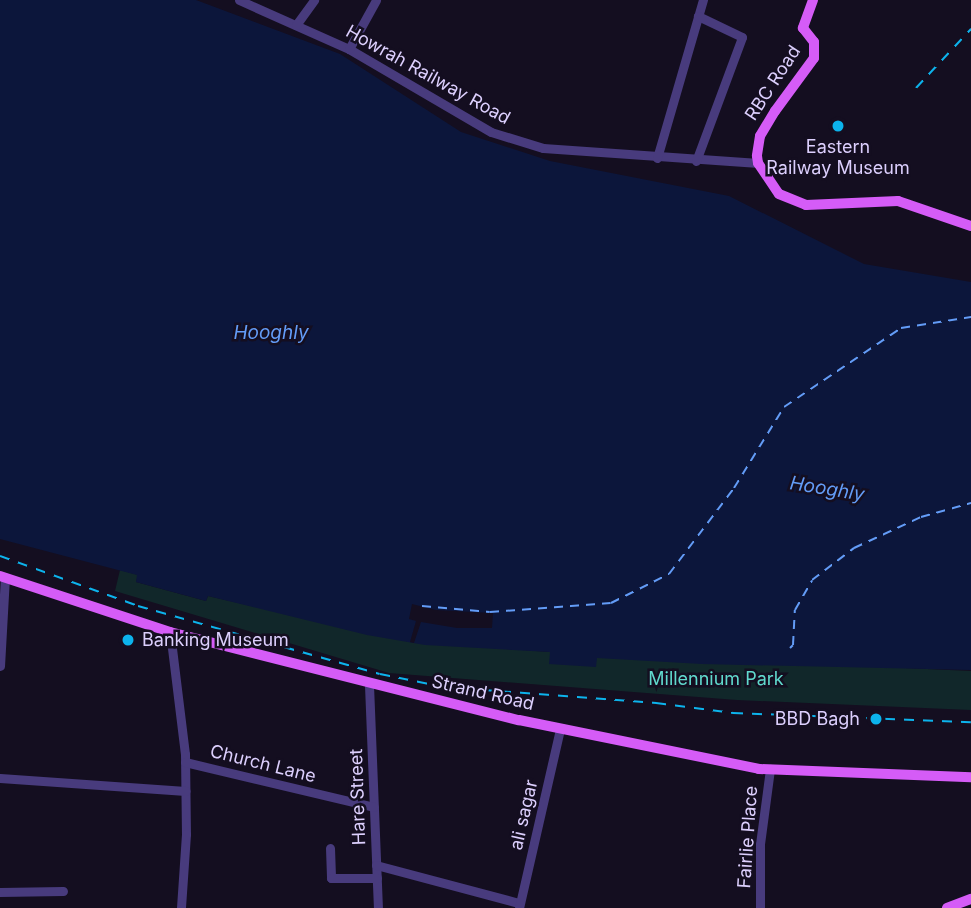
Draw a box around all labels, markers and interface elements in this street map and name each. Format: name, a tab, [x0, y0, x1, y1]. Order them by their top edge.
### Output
street label: Howrah Railway Road	[342, 21, 514, 129]
street label: RBC Road	[741, 41, 805, 125]
marker: Eastern Railway Museum	[830, 118, 846, 134]
place label: Eastern Railway Museum	[766, 137, 910, 180]
water label: Hooghly	[233, 322, 309, 344]
water label: Hooghly	[788, 472, 866, 506]
place label: Banking Museum	[142, 629, 289, 651]
marker: Banking Museum	[120, 632, 136, 648]
park label: Millennium Park	[648, 668, 784, 690]
street label: Strand Road	[430, 671, 536, 715]
place label: BBD Bagh	[775, 708, 860, 730]
marker: BBD Bagh	[866, 709, 886, 729]
street label: Church Lane	[208, 740, 318, 788]
street label: Hare Street	[346, 748, 370, 846]
street label: ali sagar	[505, 778, 543, 852]
street label: Fairlie Place	[734, 785, 762, 889]

